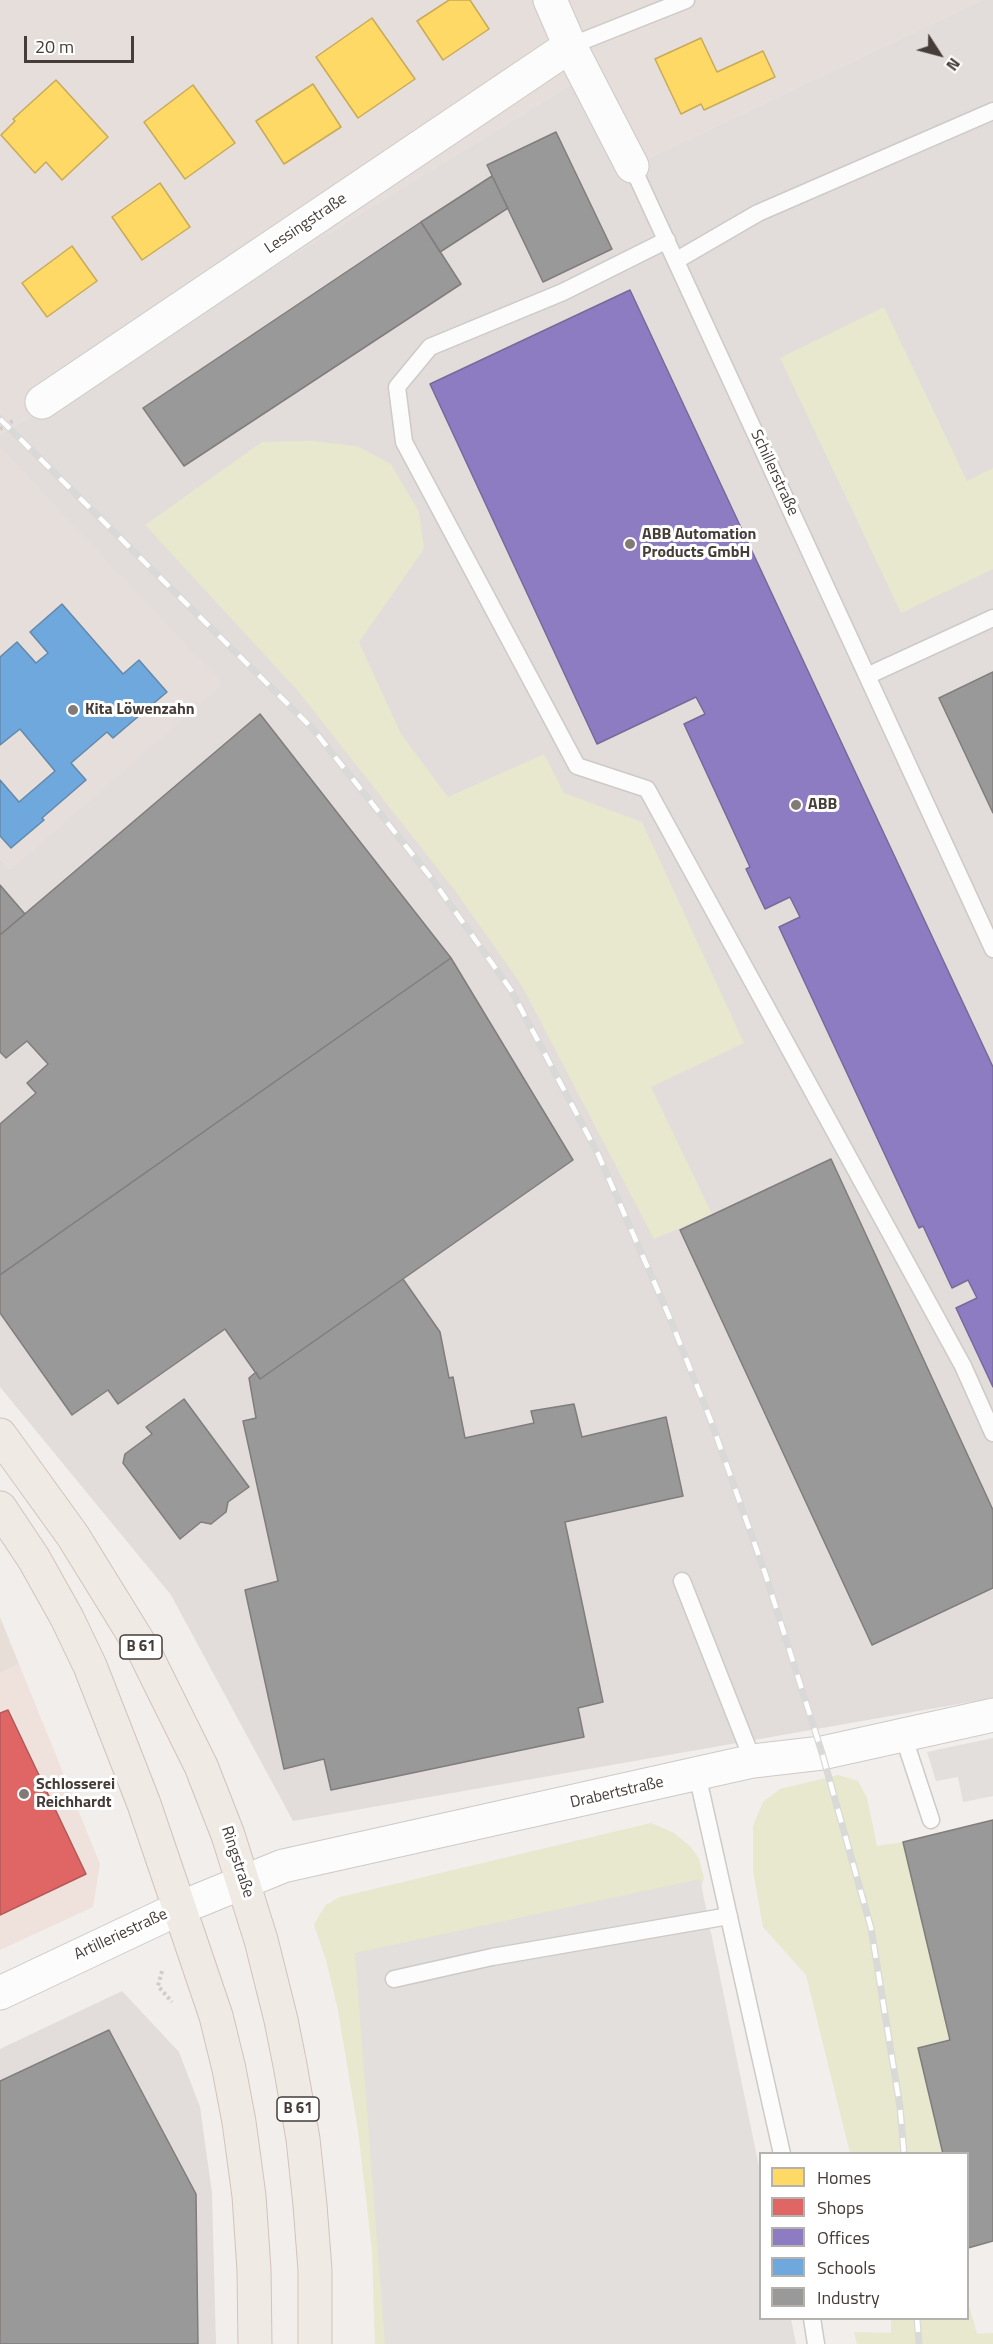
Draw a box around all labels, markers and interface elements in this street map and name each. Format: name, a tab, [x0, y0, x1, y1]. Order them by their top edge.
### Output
scale bar	[27, 24, 136, 62]
north arrow	[909, 24, 969, 84]
text: 20 m	[35, 33, 74, 60]
text: N	[941, 53, 967, 76]
street label: Lessingstraße	[261, 190, 351, 258]
street label: Schillerstraße	[746, 427, 802, 519]
place label: ABB Automation Products GmbH	[642, 525, 756, 563]
marker: ABB Automation Products GmbH	[623, 537, 637, 551]
place label: Kita Löwenzahn	[85, 700, 195, 720]
marker: Kita Löwenzahn	[66, 703, 80, 717]
place label: ABB	[808, 795, 837, 815]
marker: ABB	[789, 798, 803, 812]
road number: B 61	[120, 1635, 162, 1659]
street label: Drabertstraße	[568, 1773, 666, 1813]
place label: Schlosserei Reichhardt	[36, 1775, 115, 1813]
marker: Schlosserei Reichhardt	[17, 1787, 31, 1801]
street label: Ringstraße	[216, 1824, 258, 1900]
street label: Artilleriestraße	[71, 1905, 171, 1965]
road number: B 61	[277, 2097, 319, 2121]
legend	[759, 2152, 969, 2320]
text: Homes	[817, 2164, 871, 2191]
text: Shops	[817, 2194, 864, 2221]
text: Offices	[817, 2224, 870, 2251]
text: Schools	[817, 2254, 876, 2281]
text: Industry	[817, 2284, 880, 2311]

